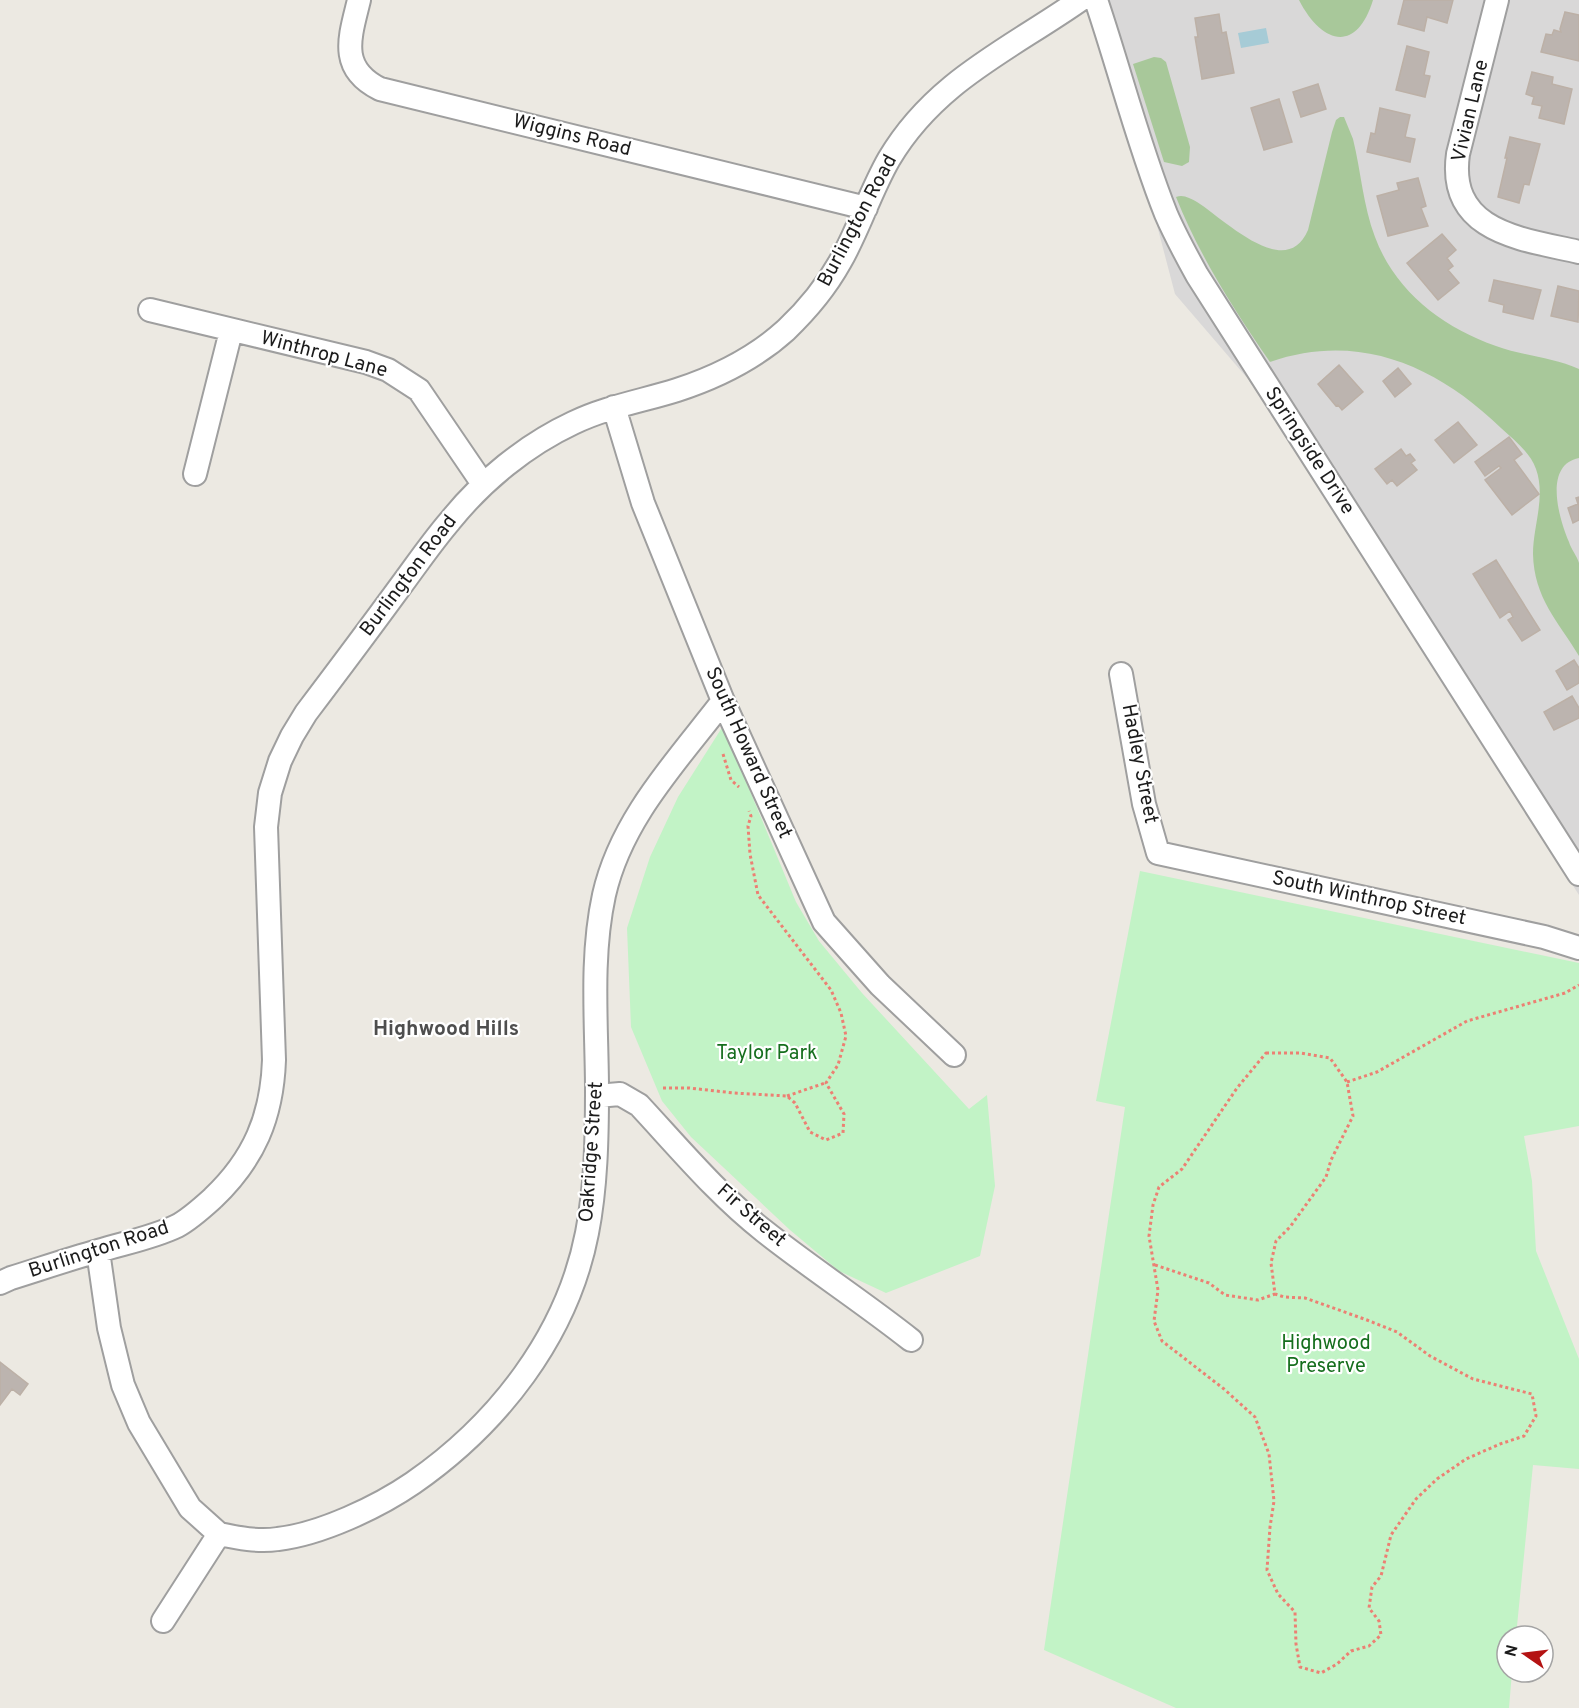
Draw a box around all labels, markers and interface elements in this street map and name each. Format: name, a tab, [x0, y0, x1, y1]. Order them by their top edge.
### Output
street label: Vivian Lane	[1447, 57, 1495, 165]
street label: Wiggins Road	[510, 109, 634, 163]
street label: Burlington Road	[812, 150, 904, 292]
street label: Winthrop Lane	[258, 326, 390, 384]
street label: Springside Drive	[1258, 382, 1360, 520]
street label: Burlington Road	[355, 510, 463, 642]
street label: South Howard Street	[698, 663, 798, 843]
street label: Hadley Street	[1115, 702, 1163, 826]
street label: South Winthrop Street	[1270, 866, 1468, 932]
district label: Highwood Hills	[373, 1016, 519, 1043]
park label: Taylor Park	[716, 1041, 818, 1067]
street label: Oakridge Street	[574, 1081, 610, 1223]
street label: Fir Street	[711, 1179, 791, 1253]
street label: Burlington Road	[26, 1215, 172, 1285]
park label: Highwood Preserve	[1281, 1331, 1371, 1380]
north arrow	[1495, 1624, 1555, 1684]
text: N	[1501, 1643, 1523, 1659]

